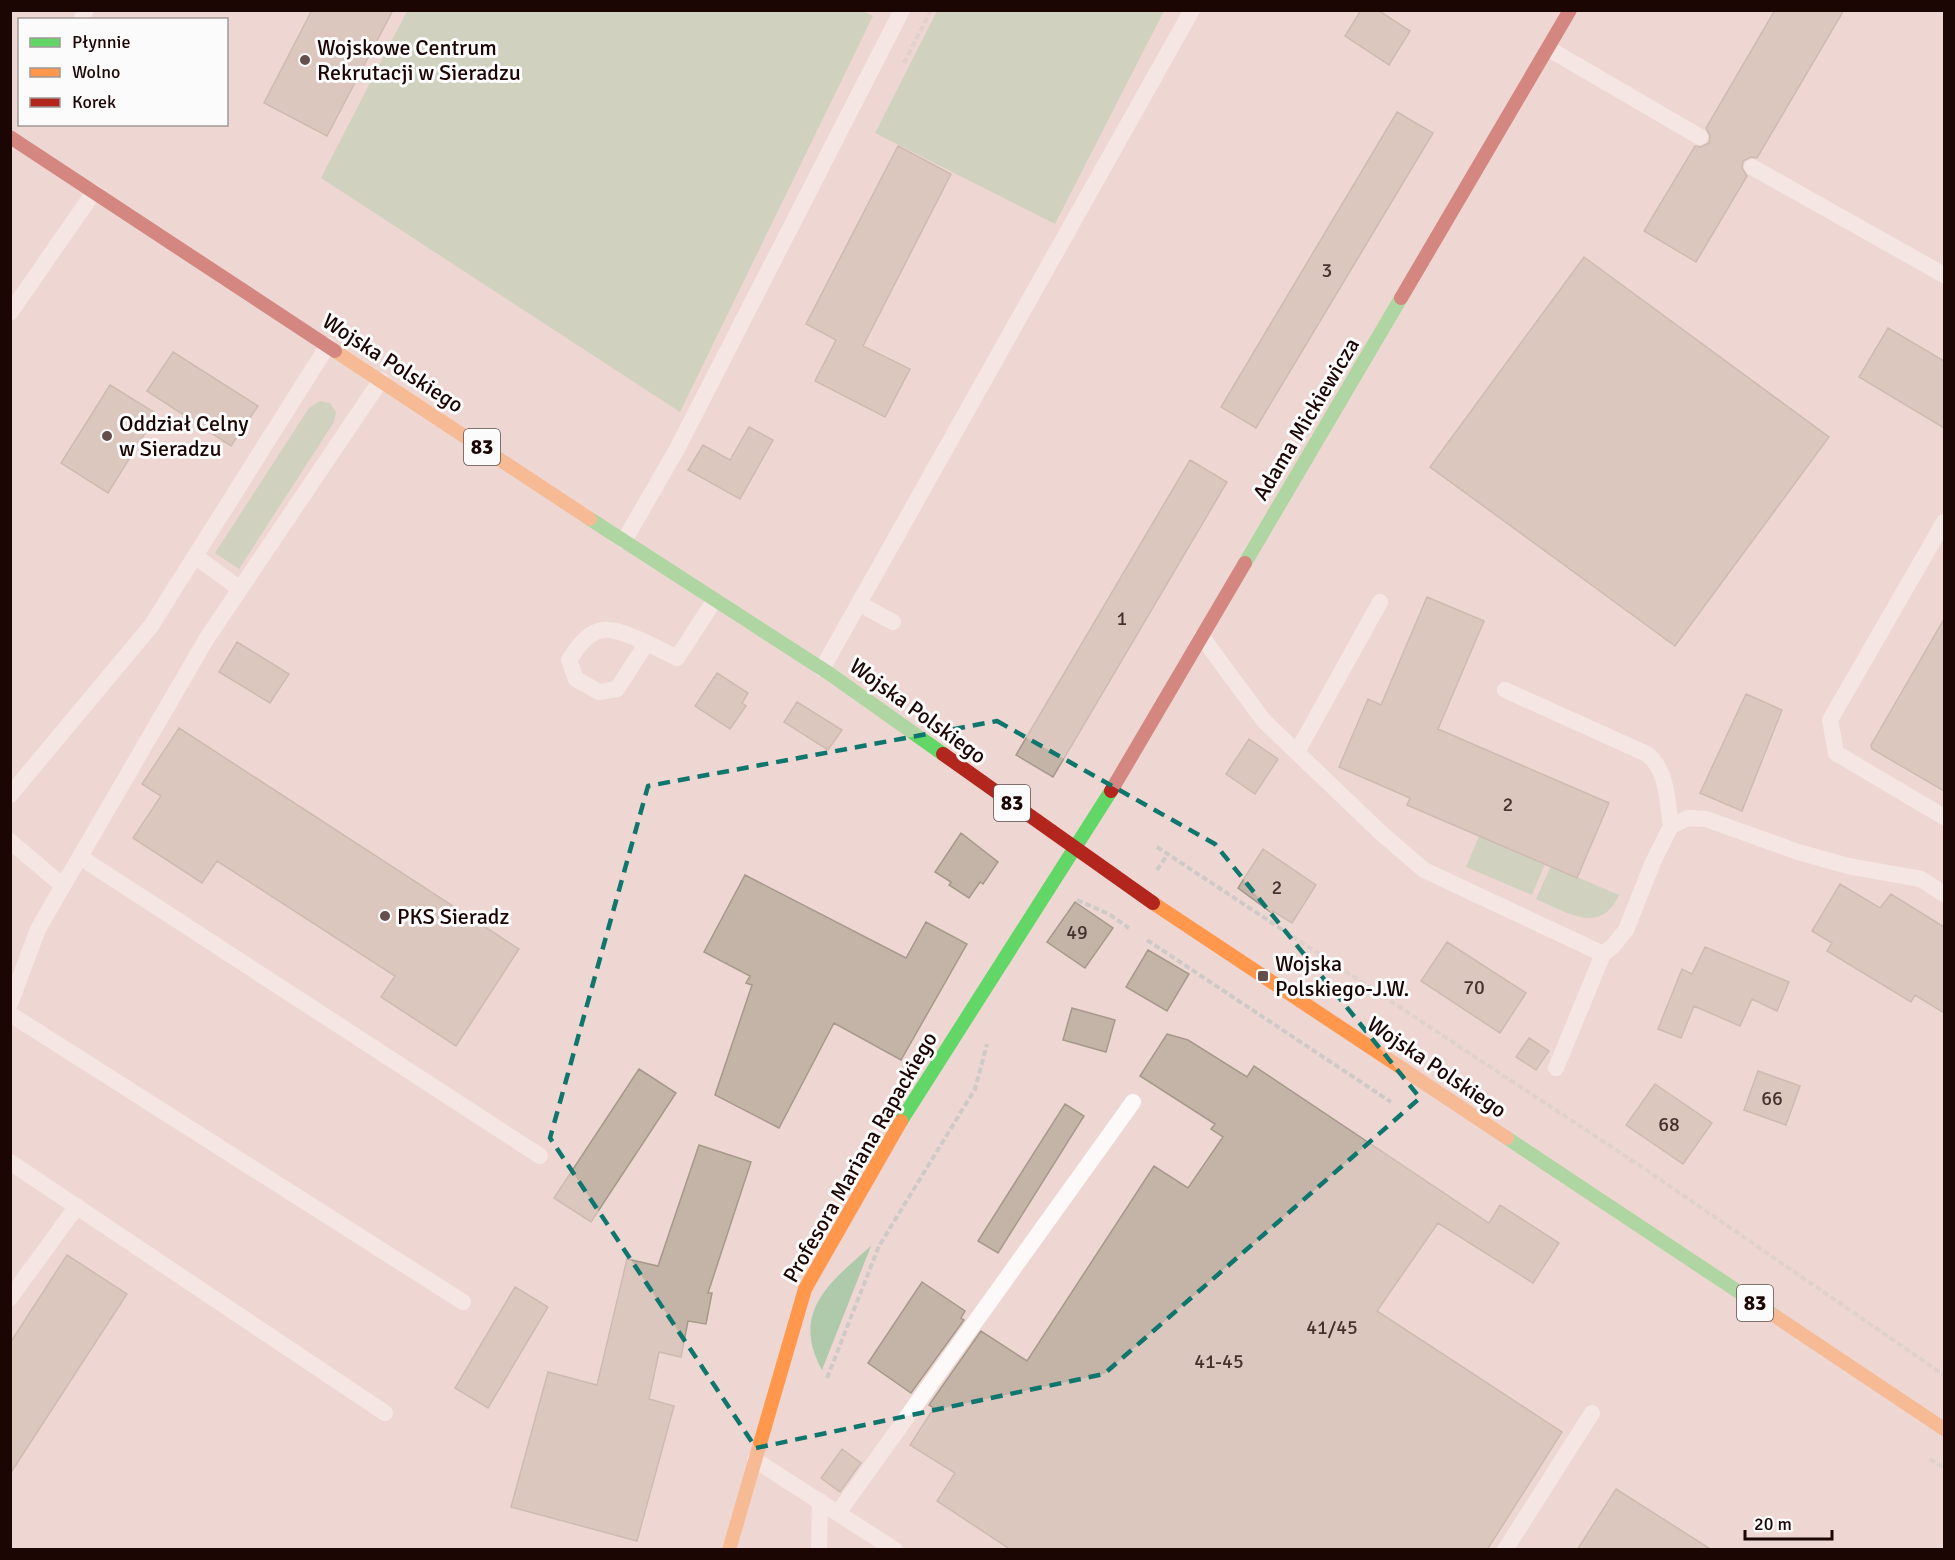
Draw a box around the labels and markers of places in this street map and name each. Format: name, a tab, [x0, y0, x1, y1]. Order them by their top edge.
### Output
place label: Wojskowe Centrum Rekrutacji w Sieradzu	[317, 34, 521, 86]
marker: Wojskowe Centrum Rekrutacji w Sieradzu	[298, 53, 312, 67]
place label: Oddział Celny w Sieradzu	[119, 410, 249, 462]
marker: Oddział Celny w Sieradzu	[100, 429, 114, 443]
place label: PKS Sieradz	[397, 903, 510, 930]
marker: PKS Sieradz	[378, 909, 392, 923]
place label: Wojska Polskiego-J.W.	[1275, 950, 1409, 1002]
marker: Wojska Polskiego-J.W.	[1256, 969, 1270, 983]

